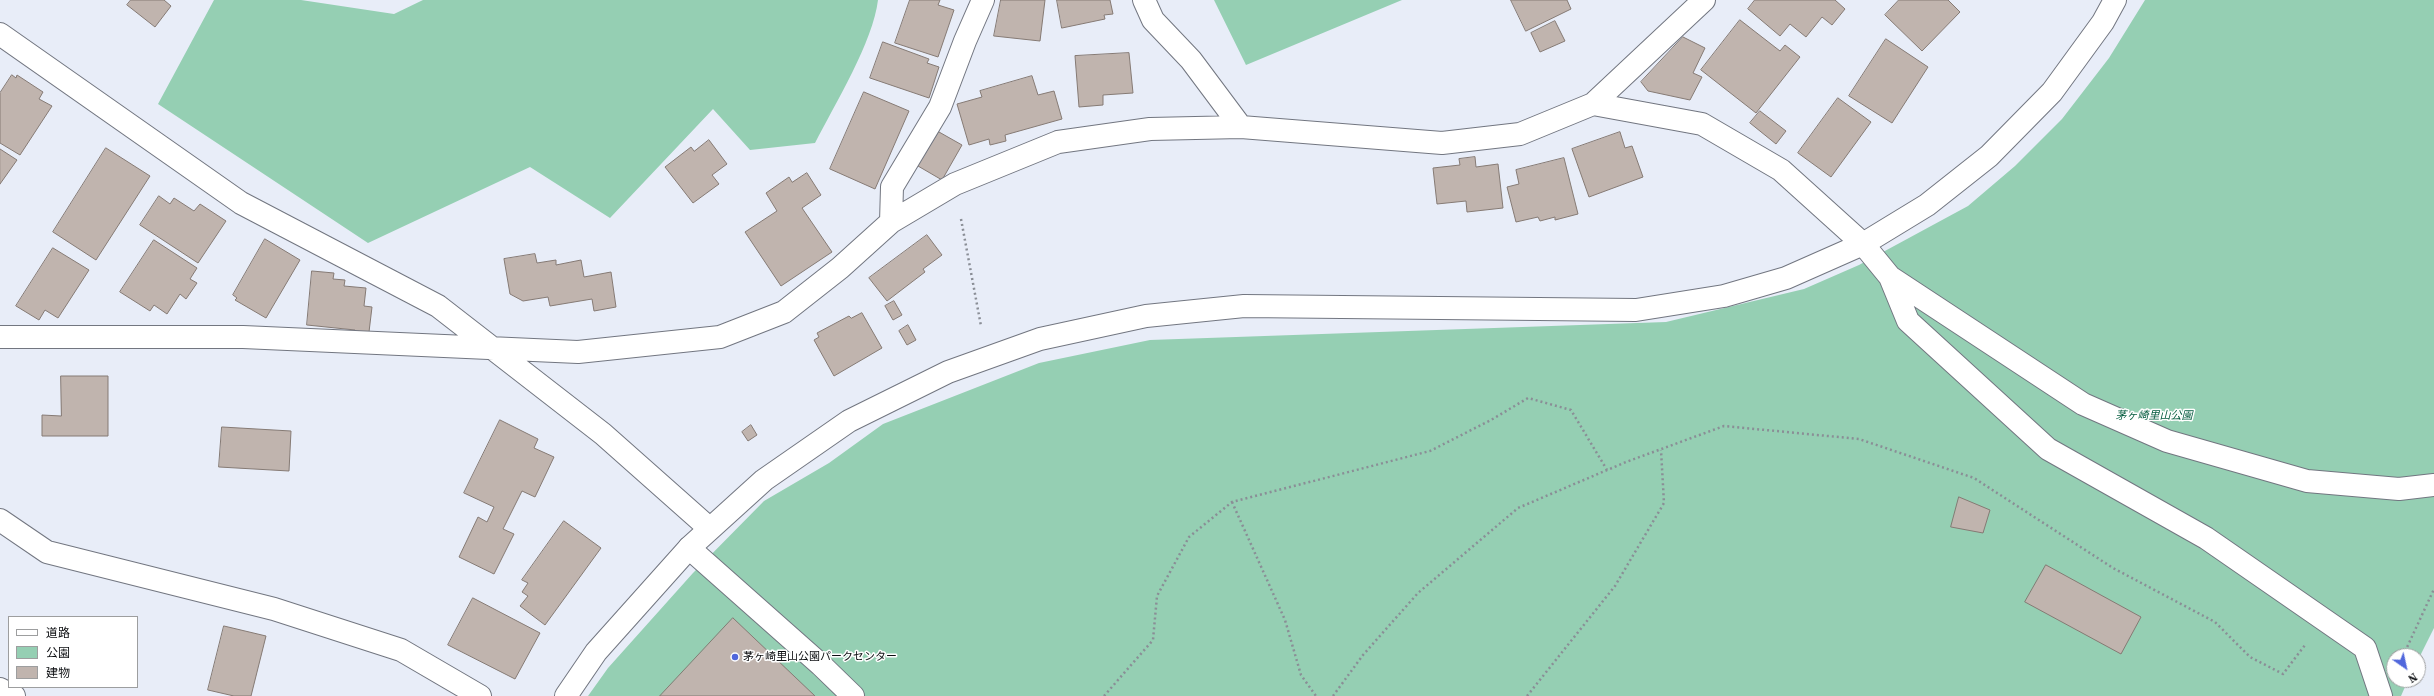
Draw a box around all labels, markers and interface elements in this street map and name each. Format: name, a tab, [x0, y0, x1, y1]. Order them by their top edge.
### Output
park label: 茅ヶ崎里山公園	[2116, 409, 2192, 423]
legend	[8, 616, 138, 688]
text: 道路	[46, 625, 70, 641]
text: 公園	[46, 645, 70, 661]
north arrow	[2386, 648, 2426, 688]
place label: 茅ヶ崎里山公園パークセンター	[743, 650, 897, 664]
marker: 茅ヶ崎里山公園パークセンター	[730, 652, 740, 662]
text: 建物	[46, 665, 70, 681]
text: N	[2405, 669, 2420, 686]

